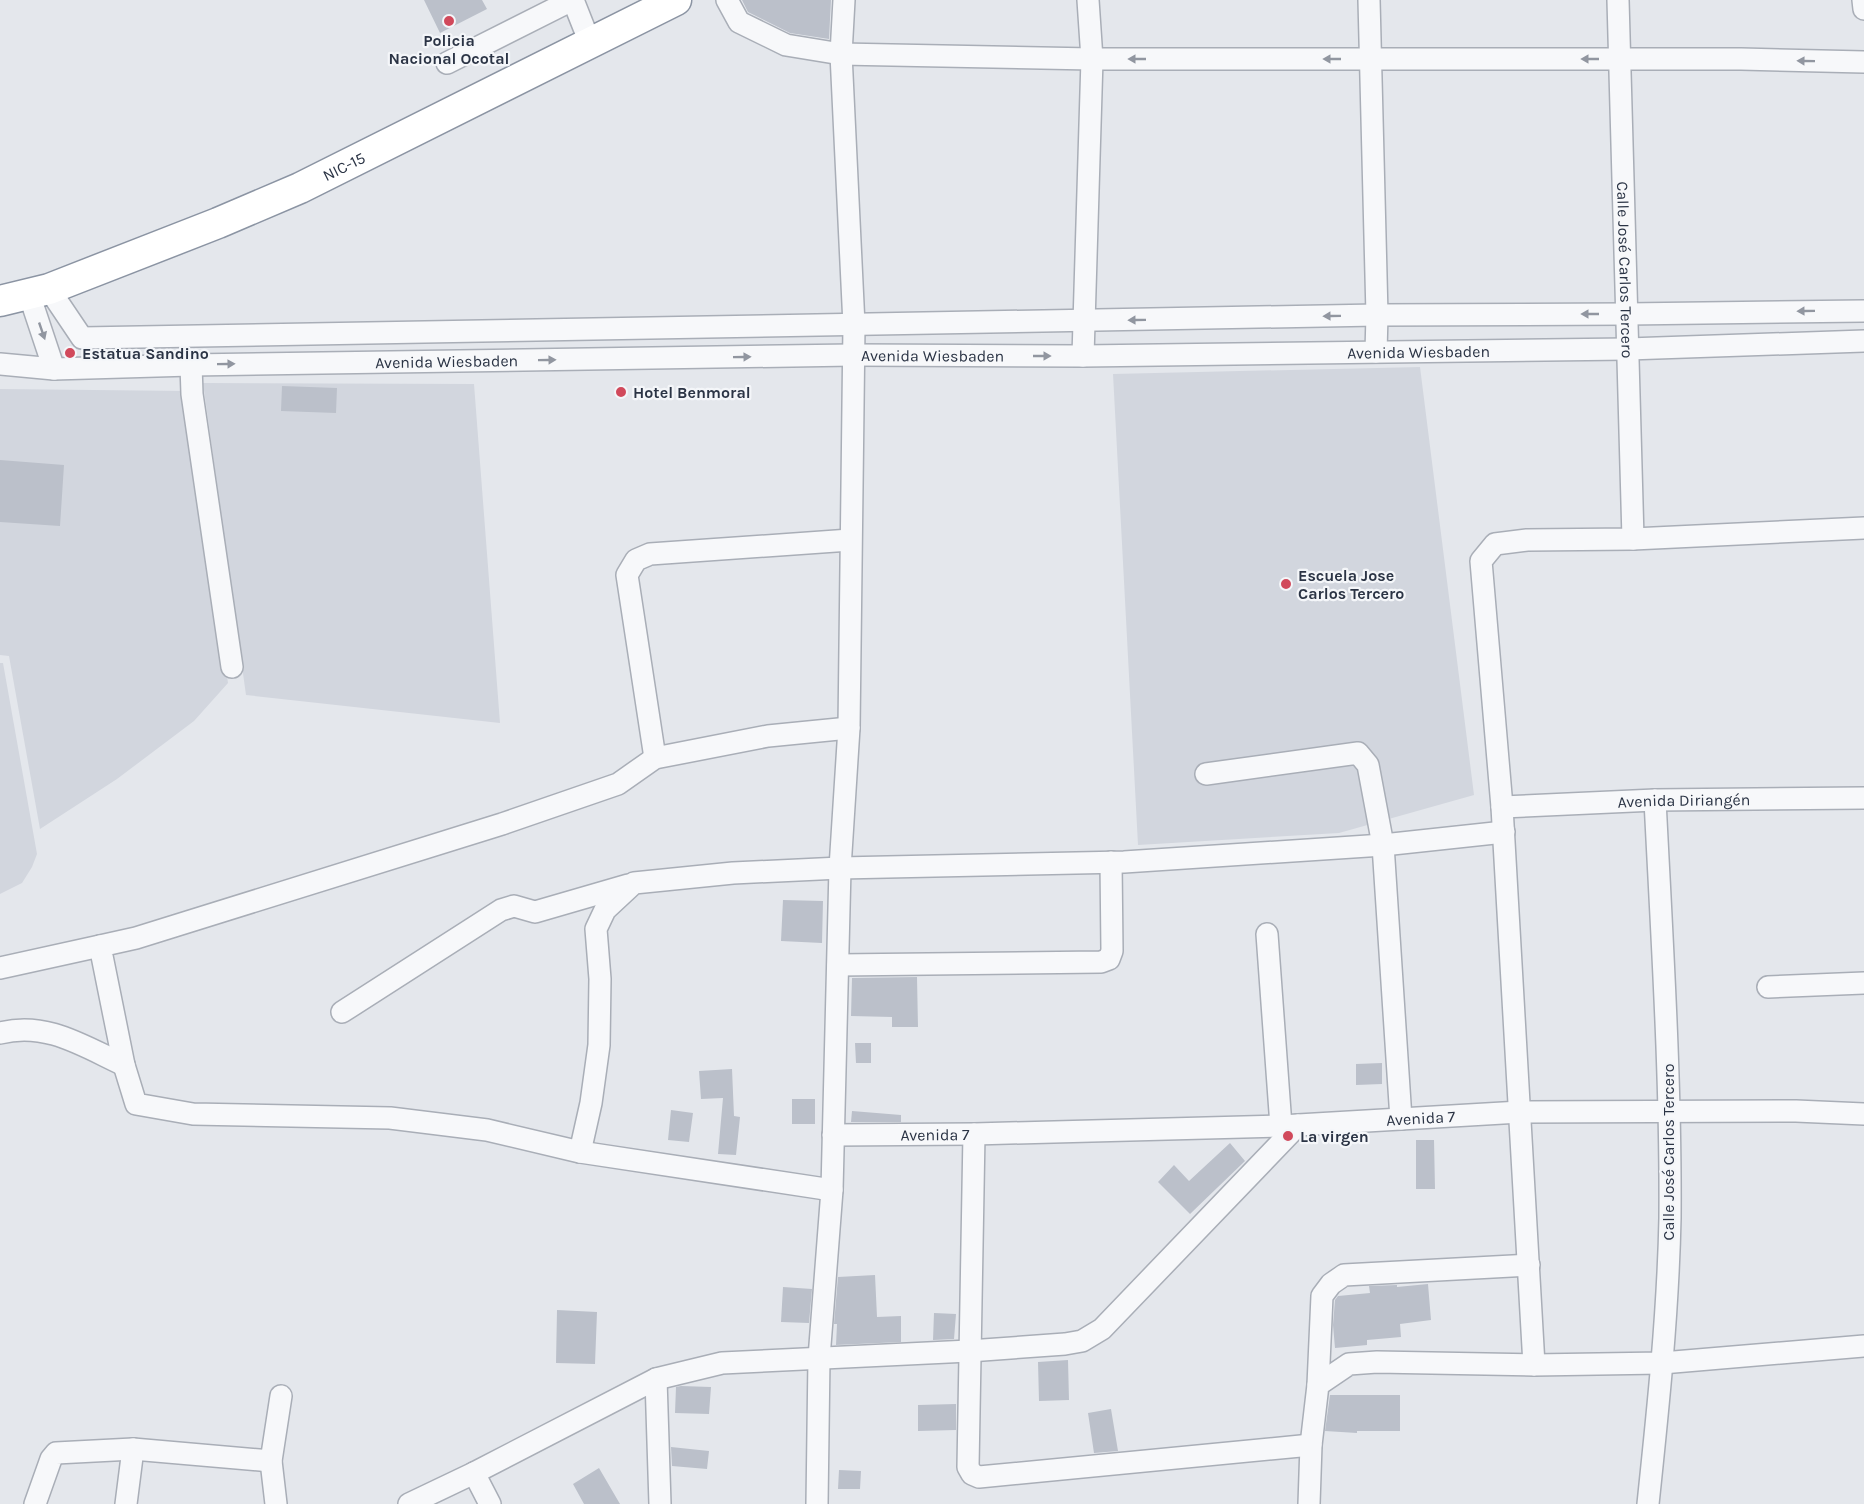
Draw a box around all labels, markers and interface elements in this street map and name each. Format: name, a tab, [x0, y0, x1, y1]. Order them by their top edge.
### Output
marker: Policia Nacional Ocotal	[442, 14, 456, 28]
place label: Policia Nacional Ocotal	[389, 31, 509, 68]
one-way arrow	[1127, 54, 1146, 64]
one-way arrow	[1322, 54, 1341, 64]
one-way arrow	[1580, 54, 1599, 64]
one-way arrow	[1796, 56, 1815, 65]
street label: NIC-15	[320, 148, 368, 185]
street label: Calle José Carlos Tercero	[1613, 181, 1637, 359]
one-way arrow	[1796, 307, 1815, 316]
one-way arrow	[1580, 309, 1599, 319]
one-way arrow	[1322, 311, 1341, 321]
one-way arrow	[1127, 315, 1146, 325]
one-way arrow	[37, 322, 47, 340]
street label: Avenida Wiesbaden	[1347, 342, 1490, 363]
place label: Estatua Sandino	[82, 344, 209, 363]
marker: Estatua Sandino	[63, 346, 77, 360]
street label: Avenida Wiesbaden	[861, 346, 1004, 366]
street label: Avenida Wiesbaden	[375, 351, 518, 372]
one-way arrow	[1033, 351, 1052, 361]
one-way arrow	[733, 352, 752, 362]
one-way arrow	[538, 355, 557, 365]
one-way arrow	[217, 359, 236, 369]
place label: Hotel Benmoral	[633, 383, 751, 402]
marker: Hotel Benmoral	[614, 385, 628, 399]
place label: Escuela Jose Carlos Tercero	[1298, 566, 1404, 603]
marker: Escuela Jose Carlos Tercero	[1279, 577, 1293, 591]
street label: Avenida Diriangén	[1617, 790, 1750, 812]
street label: Calle José Carlos Tercero	[1659, 1064, 1678, 1240]
street label: Avenida 7	[1386, 1107, 1456, 1130]
street label: Avenida 7	[900, 1125, 970, 1145]
place label: La virgen	[1300, 1127, 1369, 1146]
marker: La virgen	[1281, 1129, 1295, 1143]

